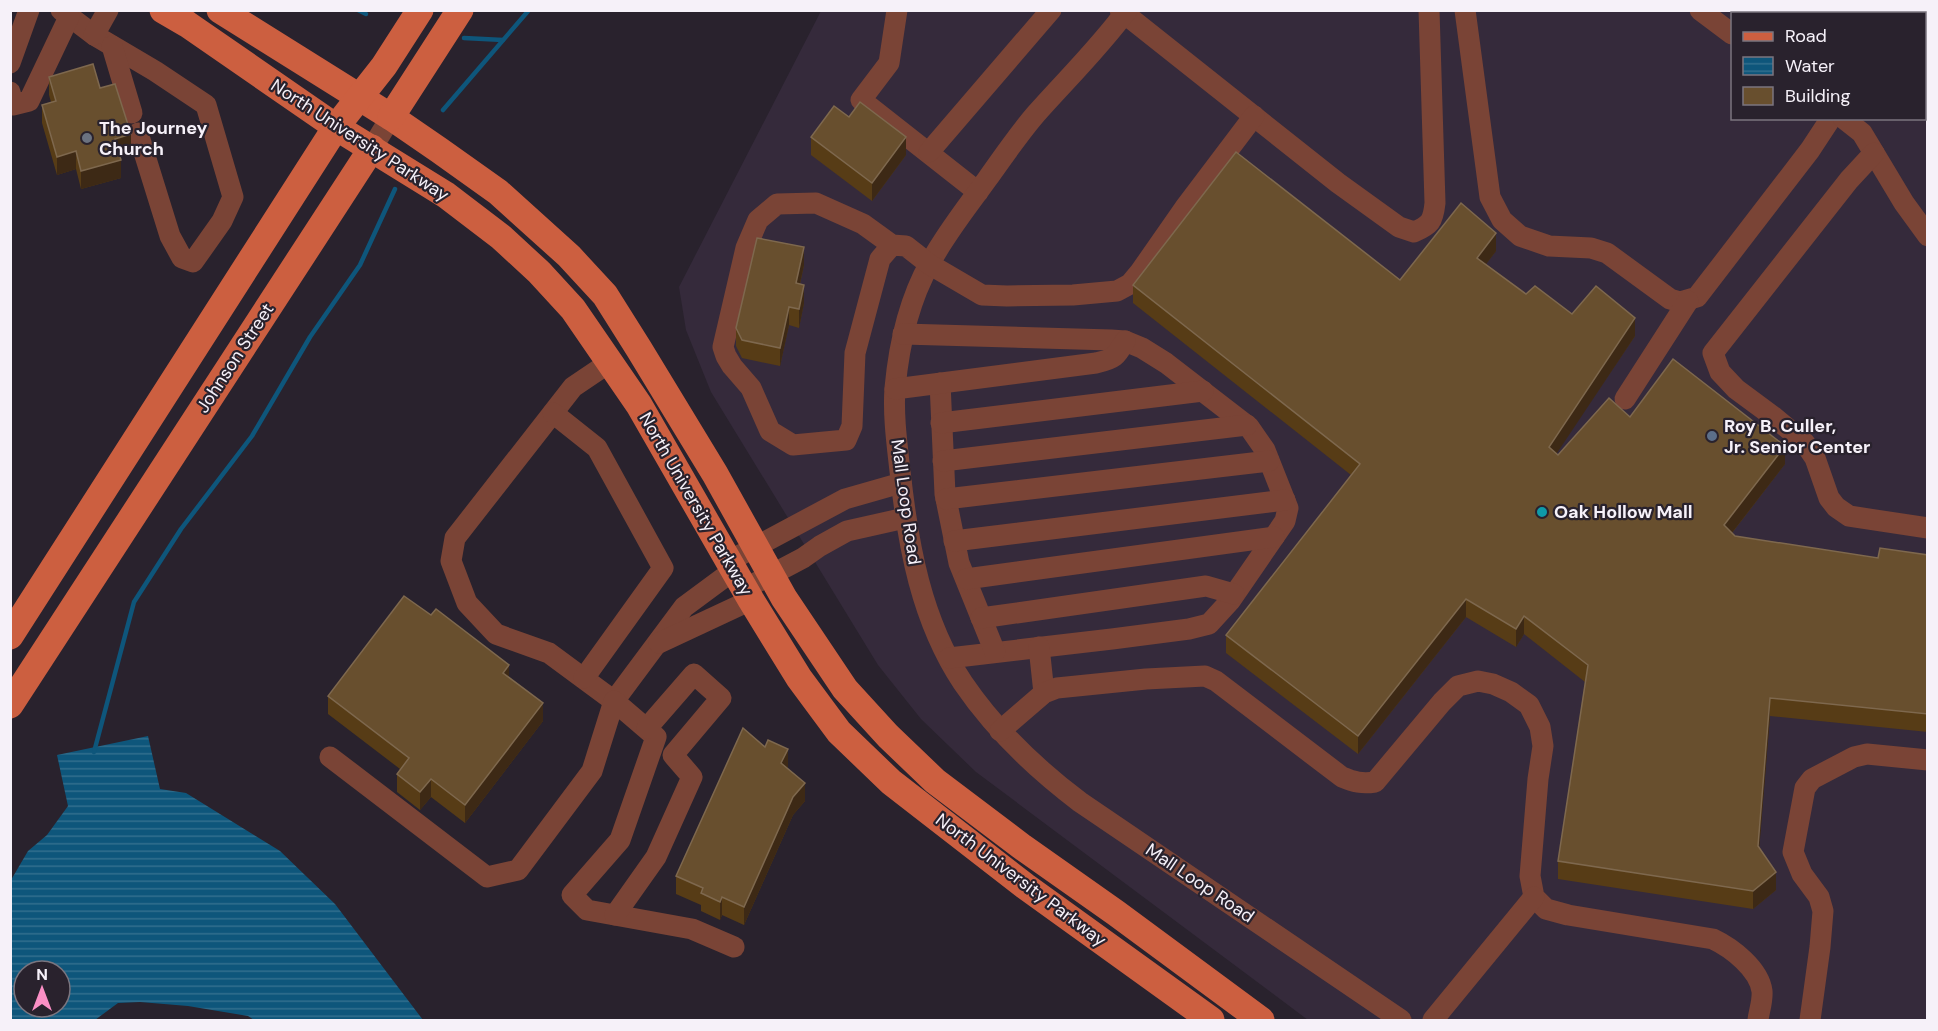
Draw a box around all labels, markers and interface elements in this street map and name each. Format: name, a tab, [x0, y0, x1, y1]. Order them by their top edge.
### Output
legend	[1731, 12, 1926, 120]
text: Road	[1785, 24, 1827, 48]
text: Water	[1785, 54, 1835, 78]
street label: North University Parkway	[266, 73, 454, 207]
text: Building	[1785, 84, 1850, 108]
place label: The Journey Church	[99, 116, 208, 161]
marker: The Journey Church	[80, 131, 94, 145]
street label: Johnson Street	[191, 299, 279, 417]
street label: North University Parkway	[634, 408, 758, 600]
place label: Roy B. Culler, Jr. Senior Center	[1724, 414, 1870, 459]
marker: Roy B. Culler, Jr. Senior Center	[1705, 429, 1719, 443]
street label: Mall Loop Road	[885, 438, 927, 566]
place label: Oak Hollow Mall	[1554, 500, 1693, 524]
marker: Oak Hollow Mall	[1535, 505, 1549, 519]
street label: North University Parkway	[931, 808, 1111, 952]
street label: Mall Loop Road	[1141, 838, 1259, 928]
north arrow	[12, 959, 72, 1019]
text: N	[36, 964, 48, 985]

